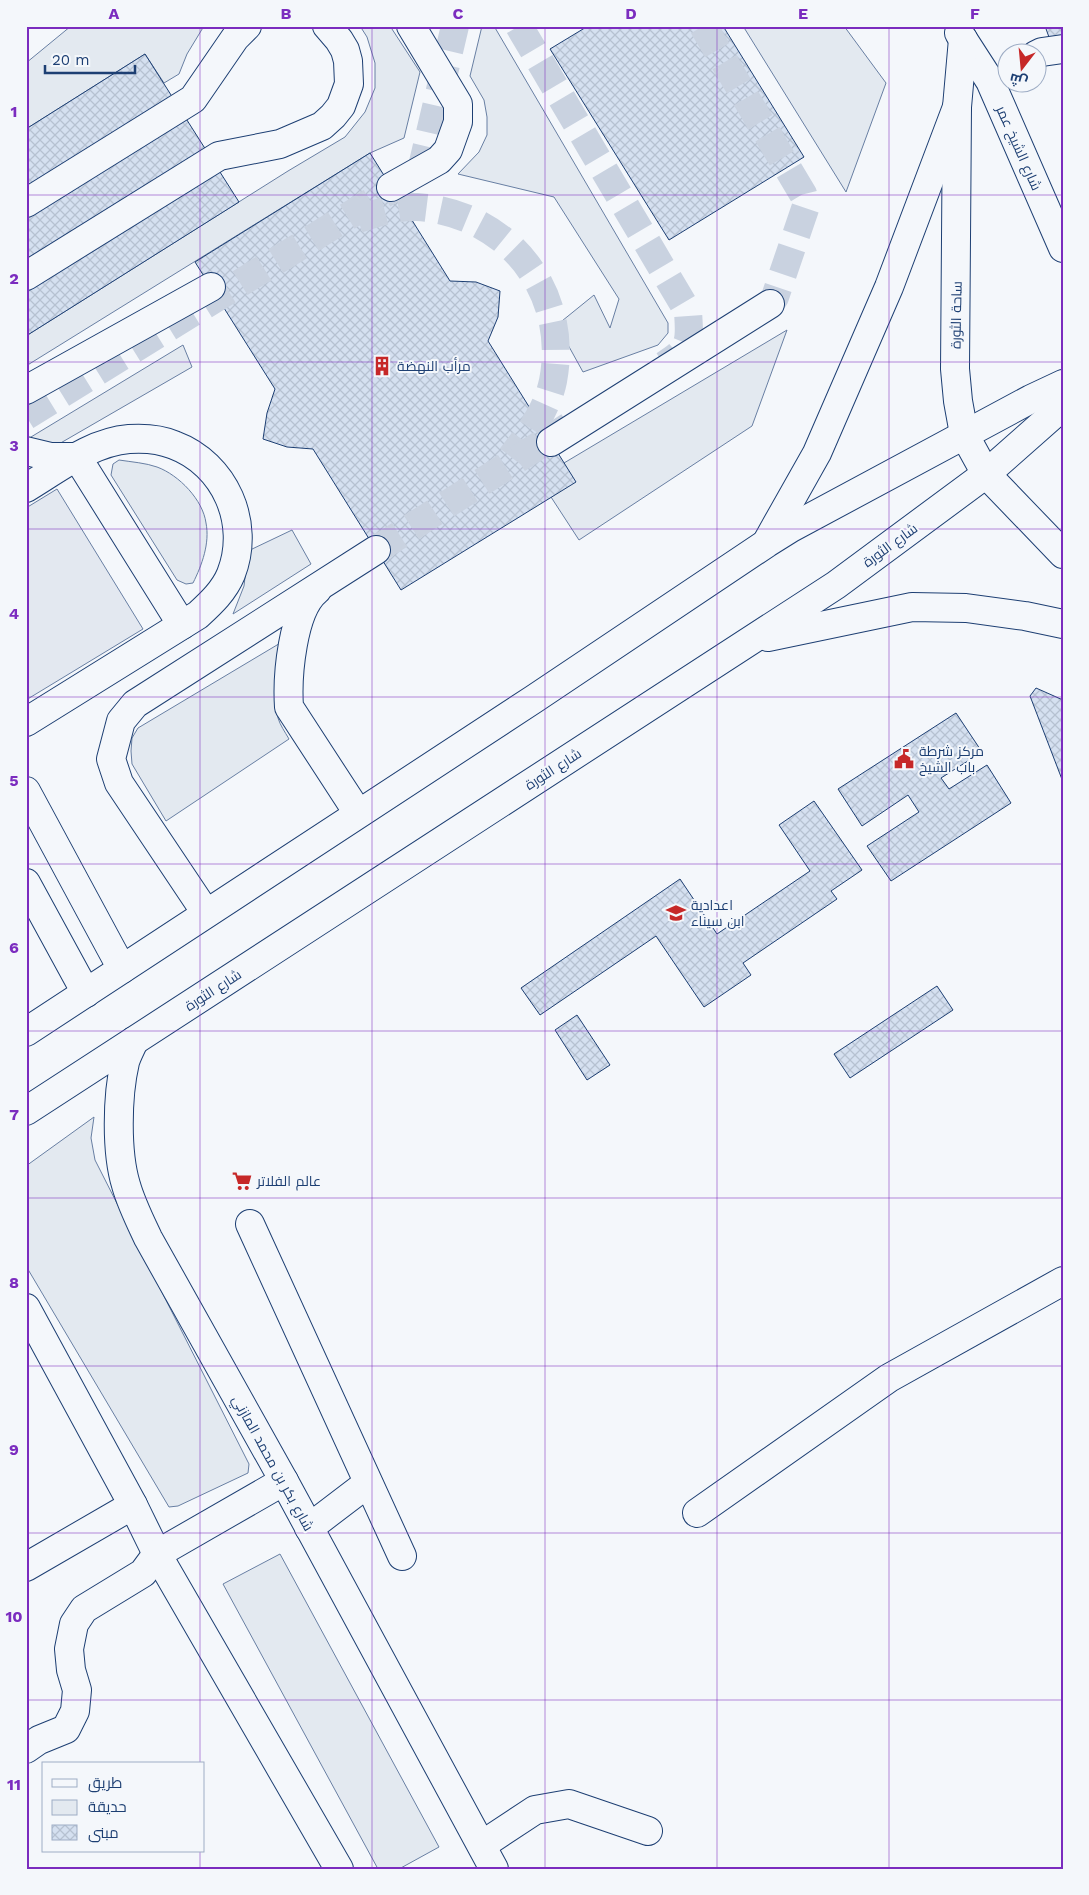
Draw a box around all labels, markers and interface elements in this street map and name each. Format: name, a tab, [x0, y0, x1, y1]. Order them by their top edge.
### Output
text: A	[109, 4, 120, 23]
text: B	[281, 4, 292, 23]
text: C	[453, 4, 464, 23]
text: D	[625, 4, 637, 23]
text: E	[798, 4, 808, 23]
text: F	[970, 4, 980, 23]
scale bar	[45, 42, 135, 74]
north arrow	[996, 42, 1046, 92]
text: 20 m	[52, 51, 90, 69]
text: ش	[1008, 69, 1030, 91]
text: 1	[11, 102, 17, 121]
street label: شارع الشيخ عمر	[992, 102, 1045, 193]
text: 2	[9, 269, 19, 288]
street label: ساحة الثورة	[947, 281, 965, 349]
building icon: مرأب النهضة	[371, 355, 393, 377]
place label: مرأب النهضة	[397, 357, 471, 374]
text: 3	[9, 436, 19, 455]
street label: شارع الثورة	[860, 520, 921, 571]
text: 4	[9, 604, 19, 623]
place label: مركز شرطة باب الشيخ	[919, 743, 984, 776]
street label: شارع الثورة	[522, 745, 585, 794]
public building icon: مركز شرطة باب الشيخ	[893, 748, 915, 770]
text: 5	[9, 771, 19, 790]
place label: اعدادية ابن سيناء	[691, 897, 745, 929]
school or university icon: اعدادية ابن سيناء	[665, 902, 687, 924]
text: 6	[9, 938, 19, 957]
street label: شارع الثورة	[182, 966, 245, 1015]
text: 7	[9, 1105, 19, 1124]
supermarket icon: عالم الفلاتر	[231, 1170, 253, 1192]
place label: عالم الفلاتر	[256, 1173, 321, 1191]
text: 8	[9, 1273, 19, 1292]
street label: شارع بكر بن محمد المازني	[226, 1393, 317, 1535]
text: 9	[9, 1440, 19, 1459]
text: 10	[5, 1607, 23, 1626]
legend	[42, 1762, 205, 1852]
text: طريق	[88, 1774, 122, 1793]
text: 11	[7, 1775, 21, 1794]
text: حديقة	[88, 1798, 127, 1816]
text: مبنى	[88, 1824, 119, 1843]

